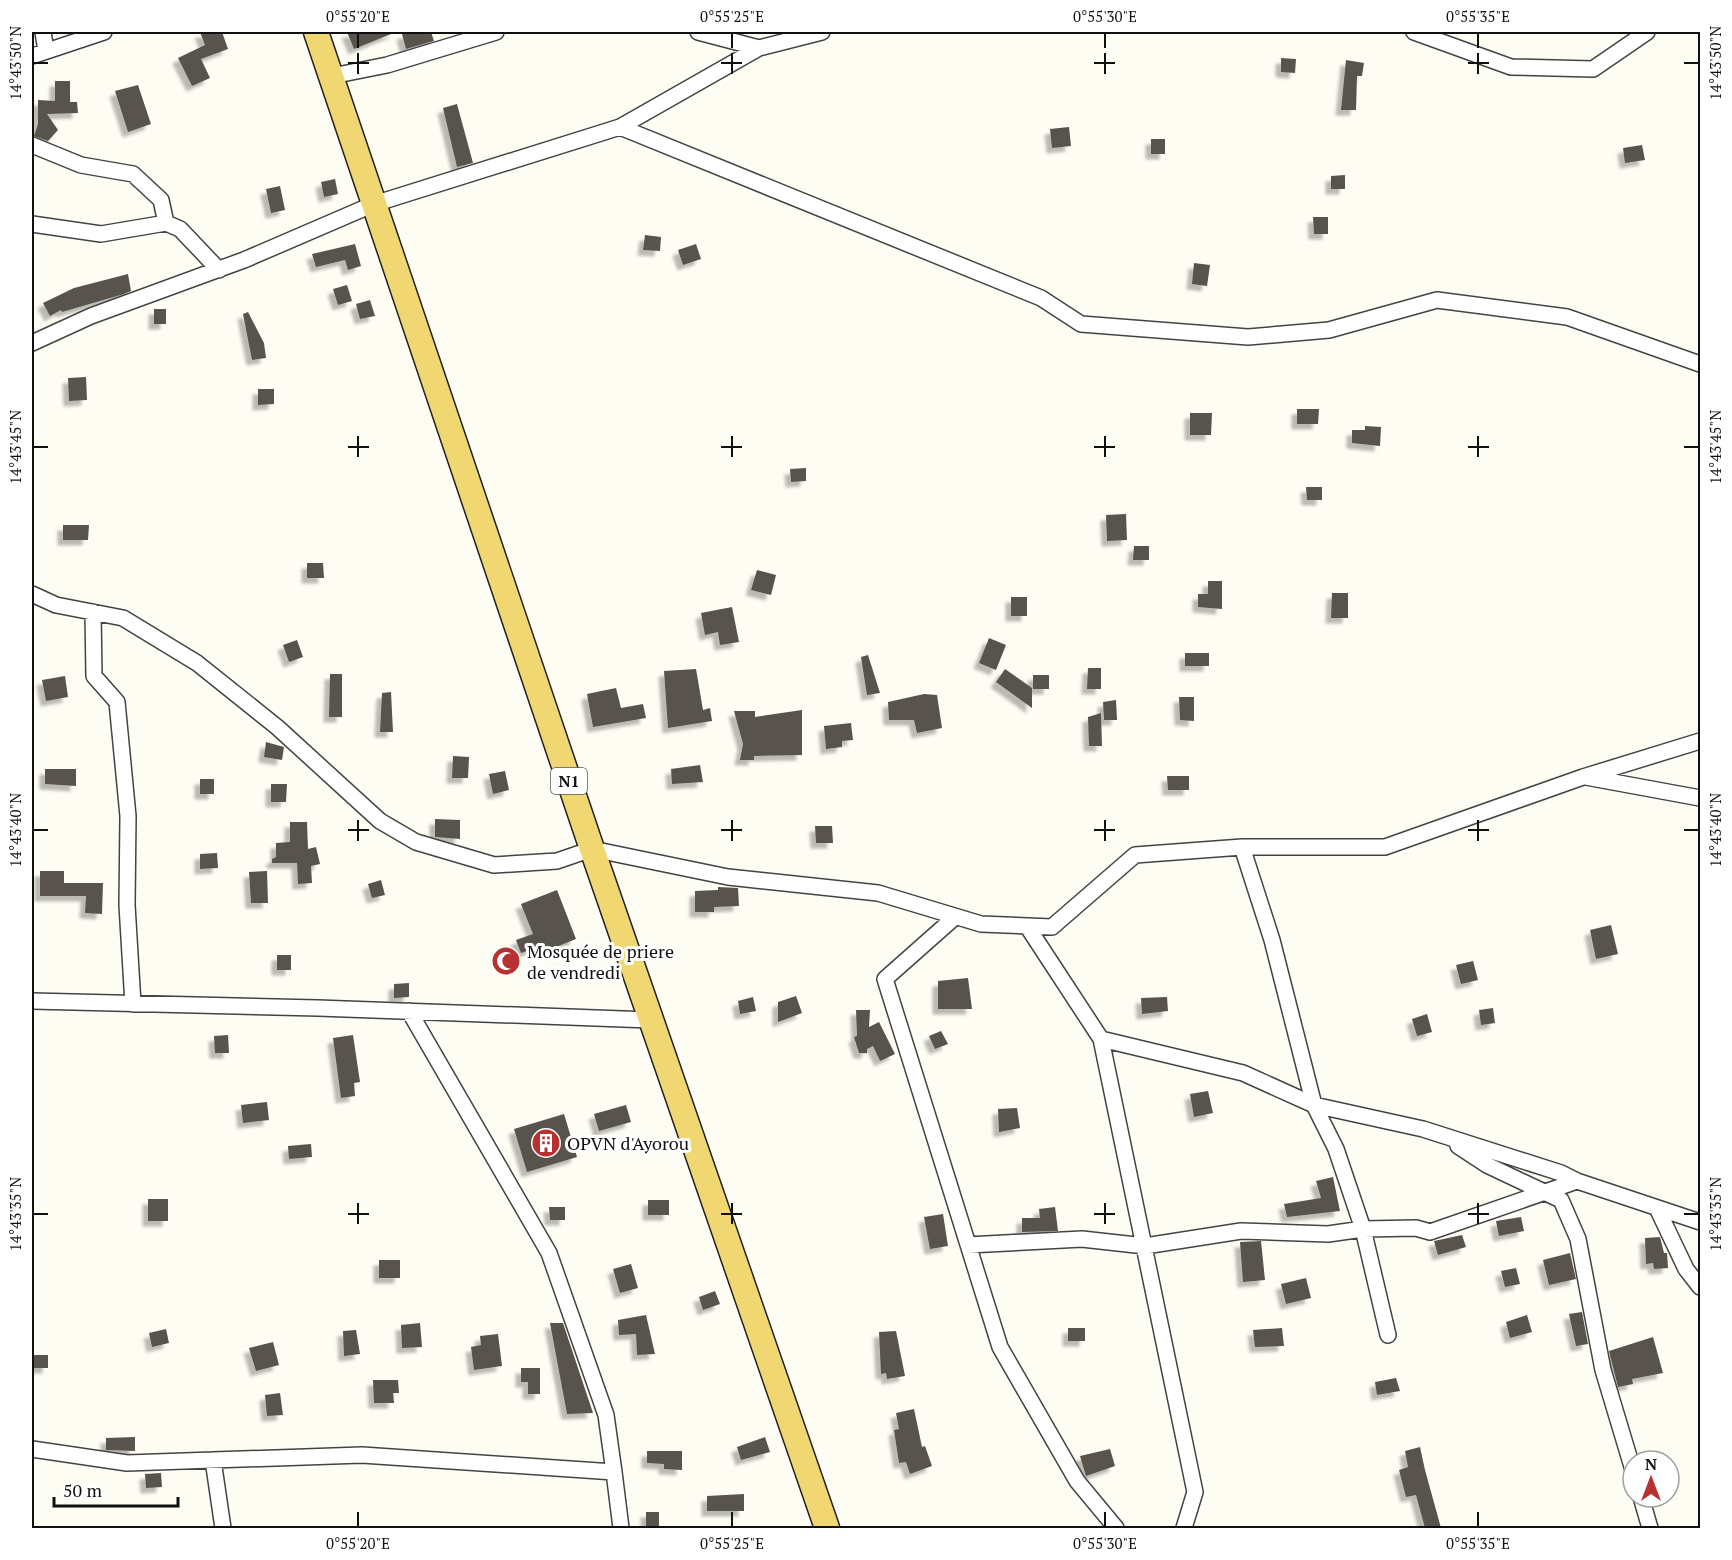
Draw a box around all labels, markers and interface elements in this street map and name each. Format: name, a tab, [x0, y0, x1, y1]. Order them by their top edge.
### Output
text: 0°55'20"E	[326, 6, 390, 26]
text: 0°55'25"E	[700, 6, 764, 26]
text: 0°55'30"E	[1073, 6, 1137, 26]
text: 0°55'35"E	[1446, 6, 1510, 26]
text: 14°43'50"N	[5, 26, 25, 100]
text: 14°43'50"N	[1705, 26, 1725, 100]
text: 14°43'45"N	[5, 410, 25, 484]
text: 14°43'45"N	[1705, 410, 1725, 484]
road number: N1	[551, 768, 587, 794]
text: 14°43'40"N	[5, 793, 25, 867]
text: 14°43'40"N	[1705, 793, 1725, 867]
place label: Mosquée de priere de vendredi	[527, 939, 674, 984]
mosque icon: Mosquée de priere de vendredi	[490, 945, 522, 977]
building icon: OPVN d'Ayorou	[530, 1127, 562, 1159]
place label: OPVN d'Ayorou	[567, 1131, 689, 1155]
text: 14°43'35"N	[5, 1177, 25, 1251]
text: 14°43'35"N	[1705, 1177, 1725, 1251]
north arrow	[1621, 1449, 1681, 1509]
text: N	[1645, 1453, 1657, 1475]
scale bar	[54, 1470, 178, 1508]
text: 50 m	[63, 1478, 103, 1502]
text: 0°55'20"E	[326, 1533, 390, 1553]
text: 0°55'25"E	[700, 1533, 764, 1553]
text: 0°55'30"E	[1073, 1533, 1137, 1553]
text: 0°55'35"E	[1446, 1533, 1510, 1553]

